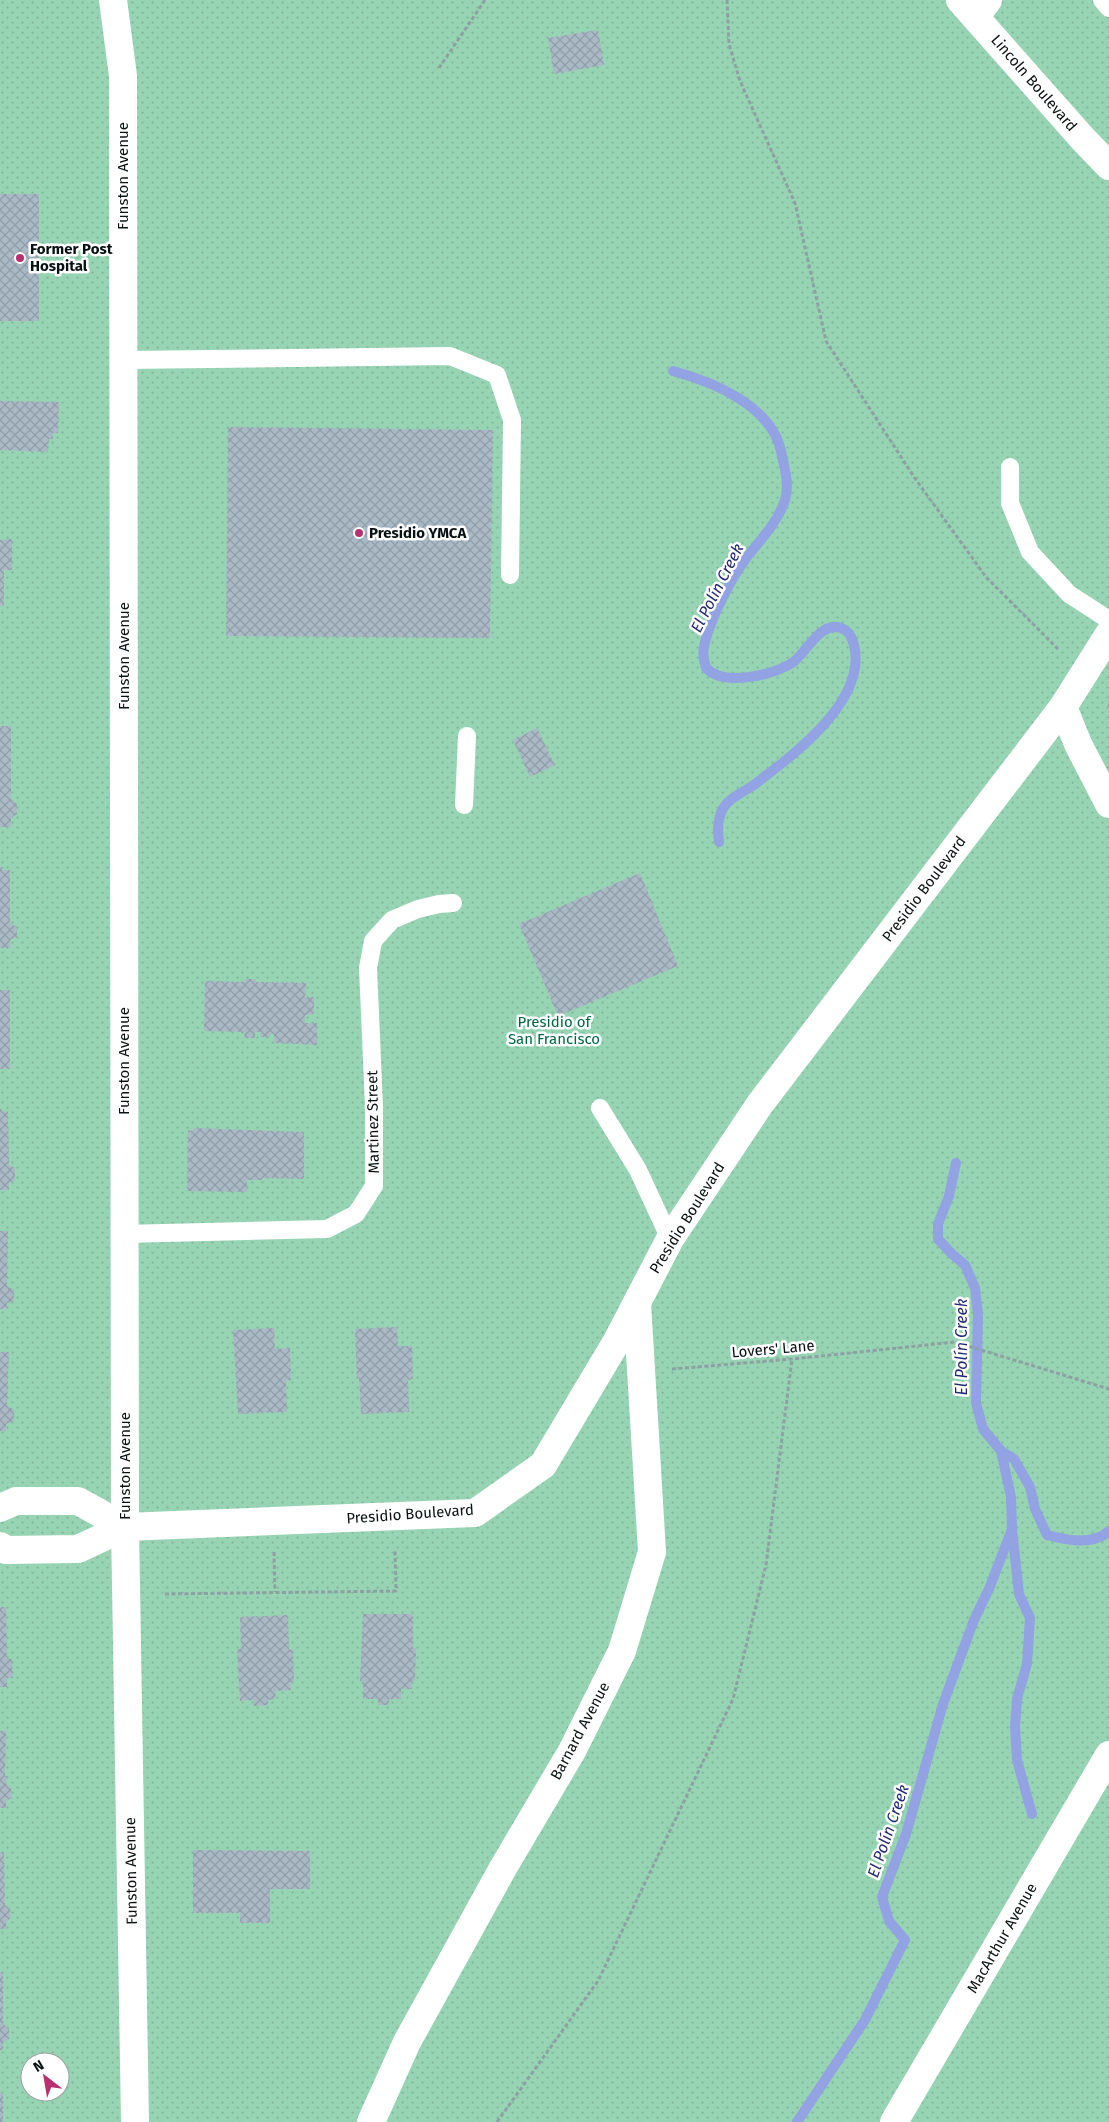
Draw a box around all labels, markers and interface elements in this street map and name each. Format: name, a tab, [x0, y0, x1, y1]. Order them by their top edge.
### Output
street label: Lincoln Boulevard	[987, 31, 1081, 135]
street label: Funston Avenue	[114, 122, 132, 230]
place label: Former Post Hospital	[30, 240, 113, 275]
marker: Former Post Hospital	[14, 252, 26, 264]
place label: Presidio YMCA	[369, 524, 467, 542]
marker: Presidio YMCA	[353, 527, 365, 539]
water label: El Polín Creek	[687, 540, 748, 636]
street label: Funston Avenue	[115, 602, 133, 710]
street label: Presidio Boulevard	[878, 833, 970, 945]
street label: Funston Avenue	[115, 1007, 133, 1115]
park label: Presidio of San Francisco	[508, 1013, 600, 1048]
street label: Martinez Street	[363, 1070, 383, 1174]
street label: Presidio Boulevard	[646, 1159, 728, 1277]
water label: El Polín Creek	[952, 1298, 971, 1396]
street label: Lovers' Lane	[731, 1336, 815, 1362]
street label: Funston Avenue	[116, 1412, 134, 1520]
street label: Presidio Boulevard	[346, 1501, 474, 1527]
street label: Barnard Avenue	[547, 1679, 613, 1783]
water label: El Polín Creek	[863, 1782, 913, 1880]
street label: Funston Avenue	[121, 1817, 141, 1925]
street label: MacArthur Avenue	[963, 1880, 1041, 1996]
north arrow	[20, 2052, 70, 2102]
text: N	[30, 2057, 47, 2076]

